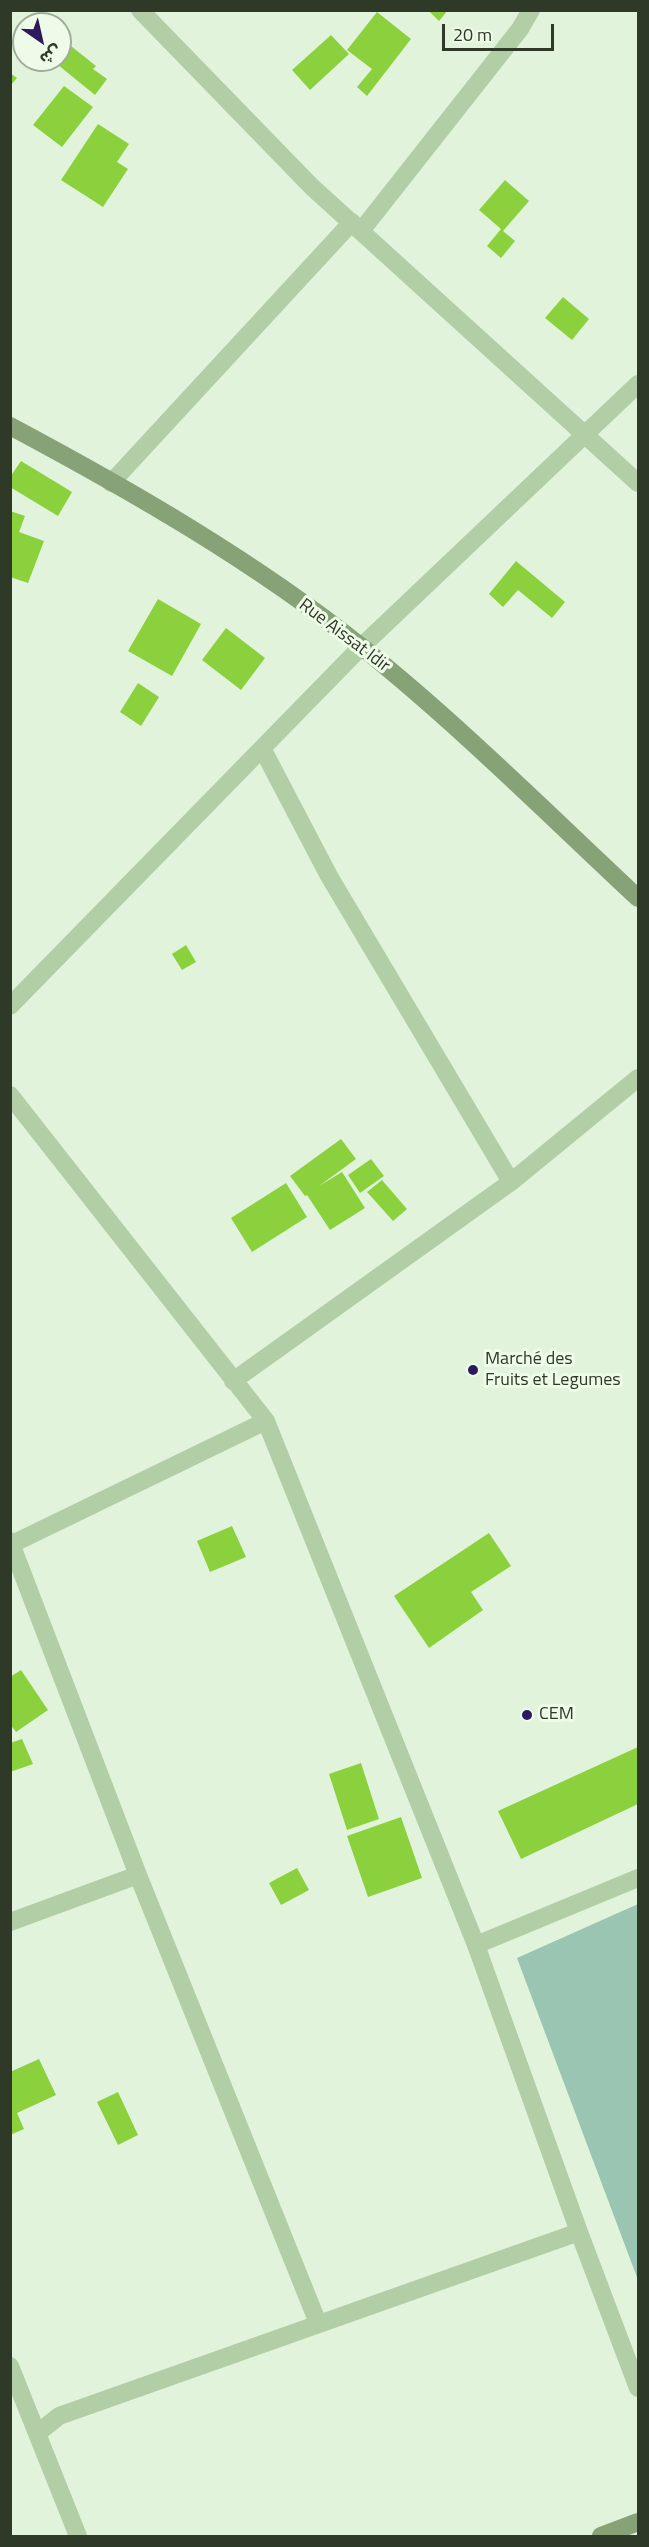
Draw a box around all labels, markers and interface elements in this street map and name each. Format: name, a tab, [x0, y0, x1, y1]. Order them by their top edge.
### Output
north arrow	[12, 12, 72, 72]
scale bar	[445, 12, 558, 50]
text: 20 m	[453, 21, 492, 48]
text: ش	[35, 39, 67, 71]
street label: Rue Aissat Idir	[294, 595, 394, 677]
place label: Marché des Fruits et Legumes	[485, 1349, 621, 1392]
marker: Marché des Fruits et Legumes	[466, 1363, 480, 1377]
place label: CEM	[539, 1704, 574, 1726]
marker: CEM	[520, 1708, 534, 1722]

